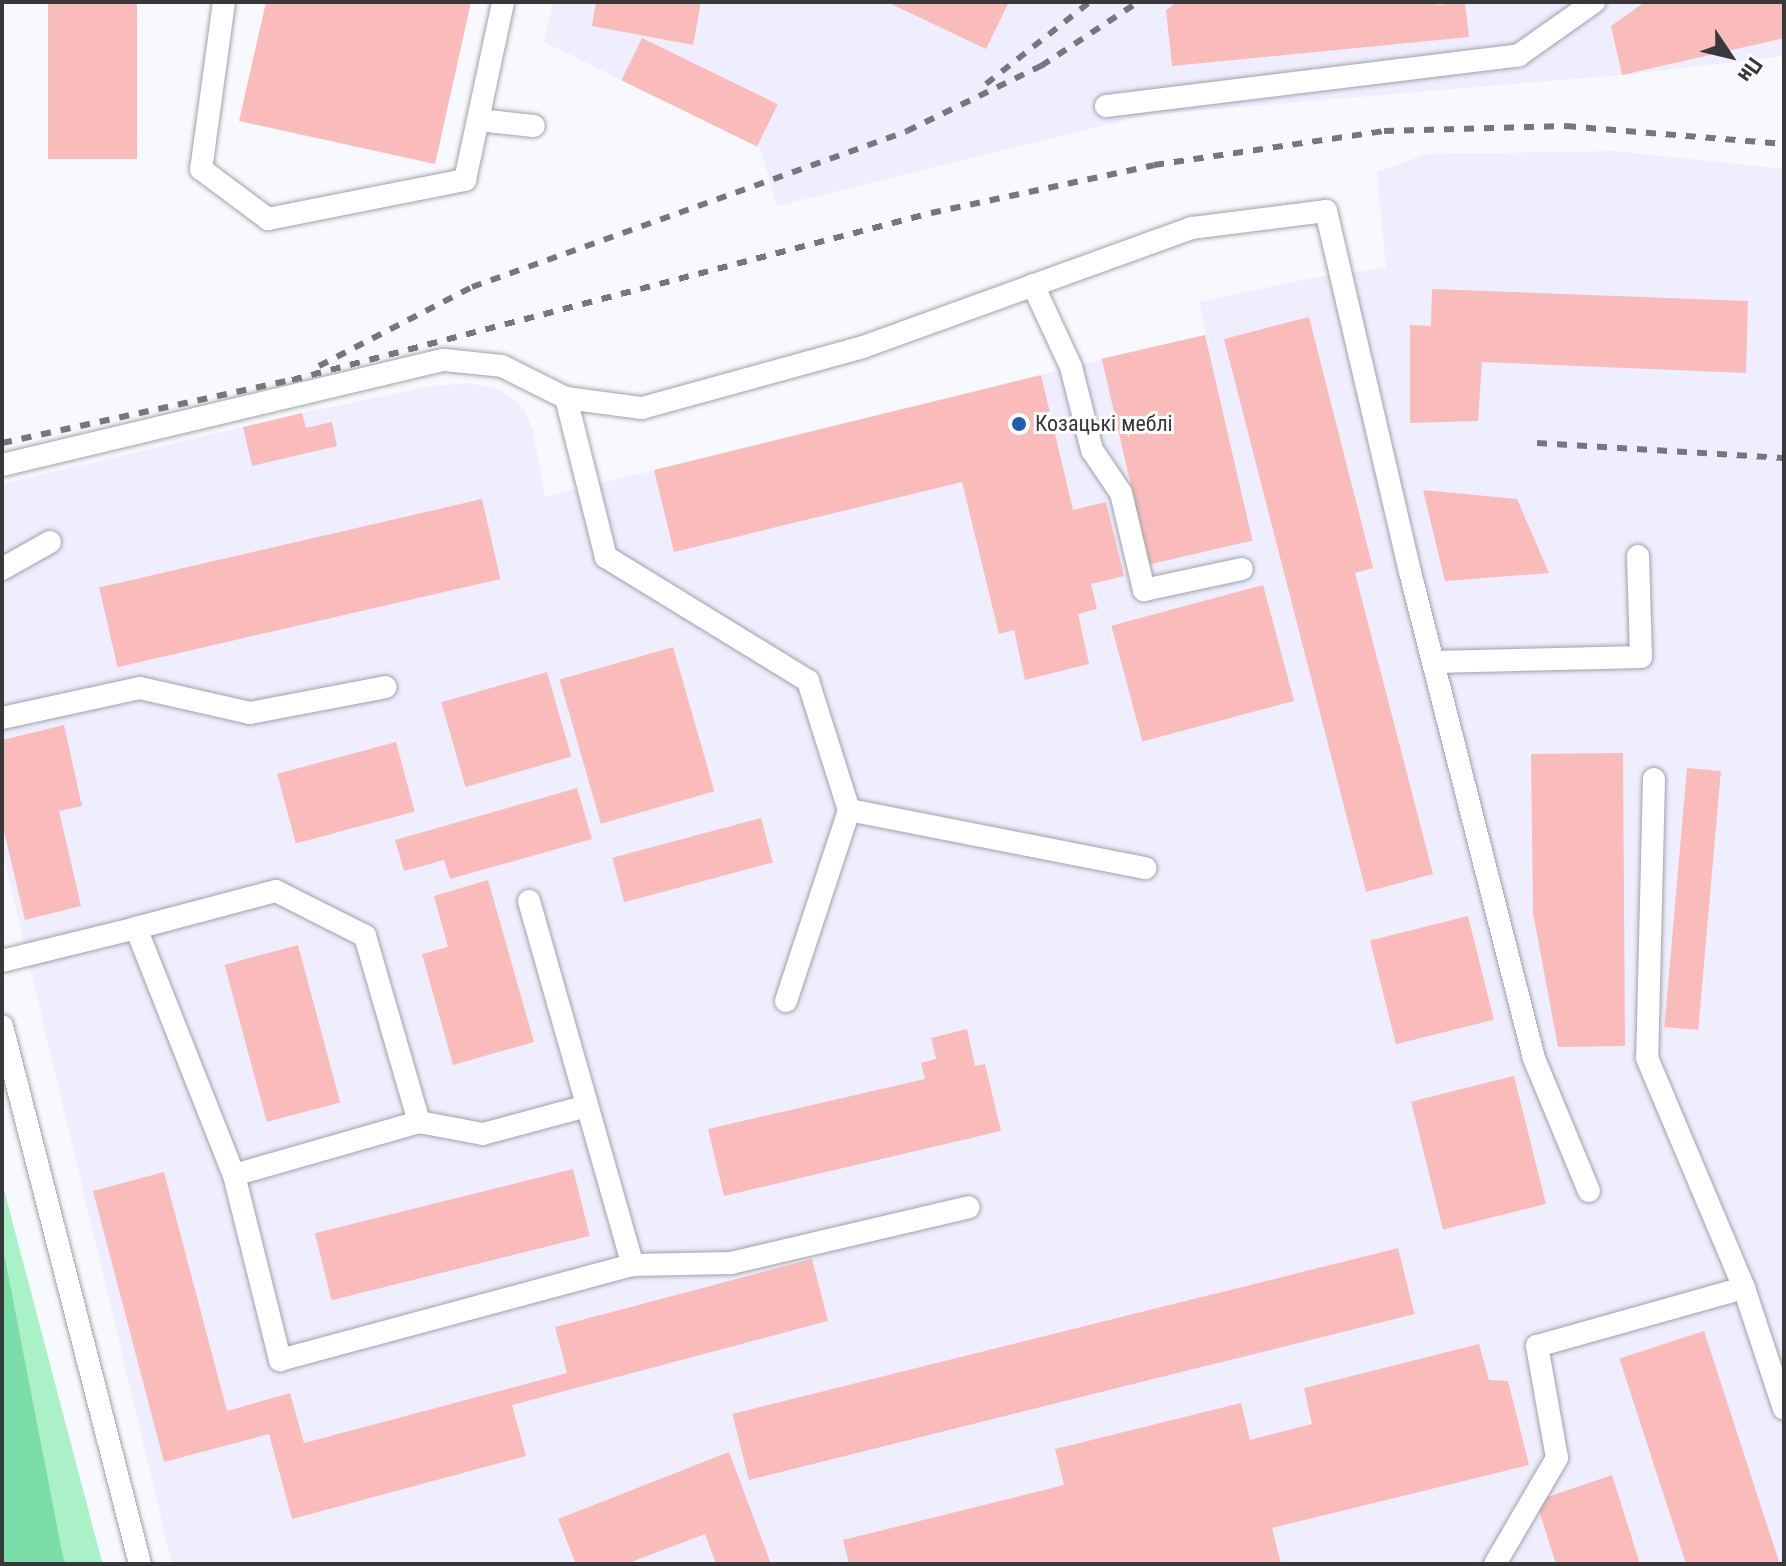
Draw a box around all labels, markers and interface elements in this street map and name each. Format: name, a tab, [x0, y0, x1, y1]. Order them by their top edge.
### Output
north arrow	[1690, 16, 1770, 96]
text: Пн	[1733, 53, 1767, 87]
place label: Козацькі меблі	[1035, 411, 1173, 437]
marker: Козацькі меблі	[1010, 415, 1028, 433]

